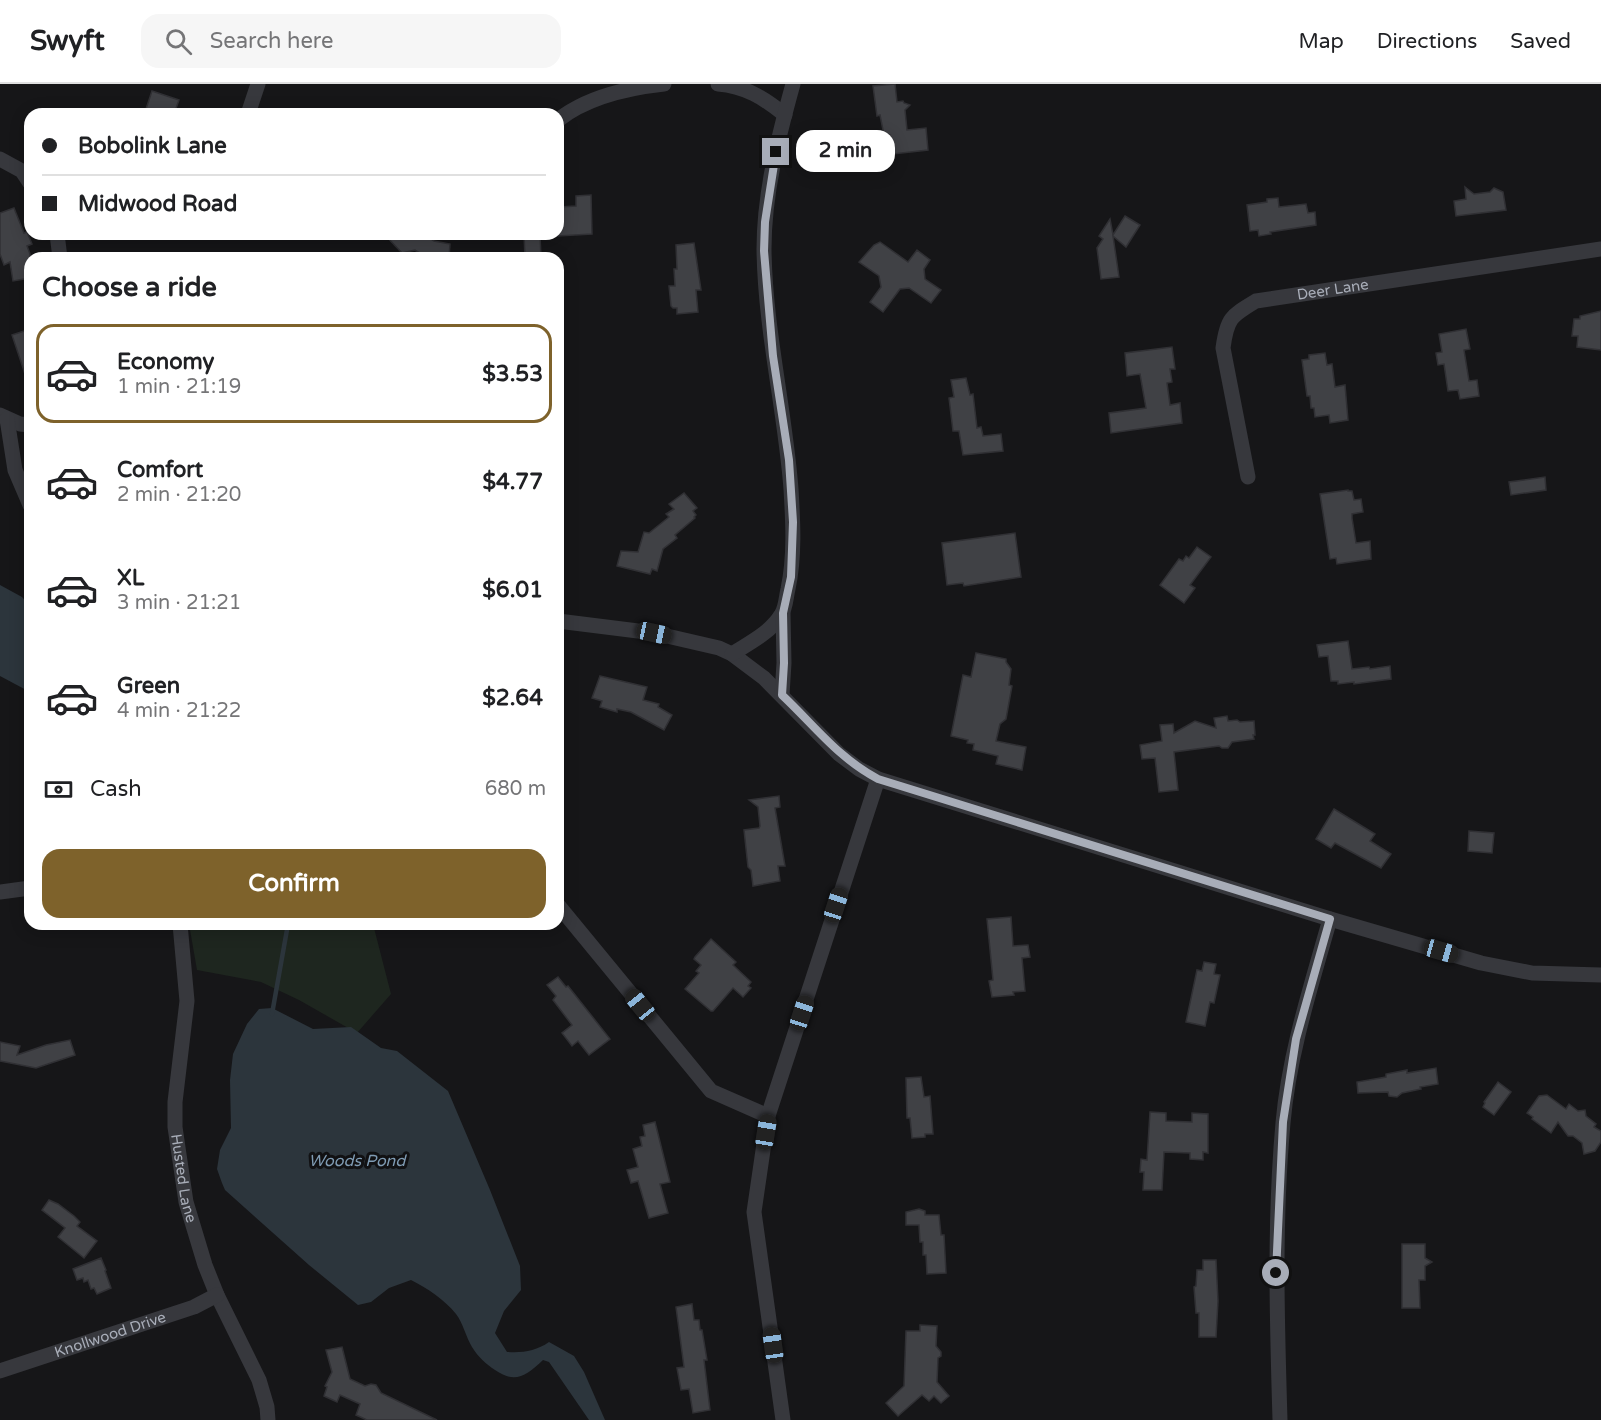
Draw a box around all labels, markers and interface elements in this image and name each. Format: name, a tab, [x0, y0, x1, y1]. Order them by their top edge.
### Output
search box	[141, 14, 561, 68]
text: Swyft	[30, 24, 105, 58]
icon: search	[162, 25, 195, 58]
text: Search here	[210, 28, 333, 54]
text: Map	[1298, 29, 1344, 54]
text: Directions	[1377, 29, 1477, 54]
text: Saved	[1510, 29, 1571, 54]
callout: 2 min	[797, 131, 896, 173]
text: Bobolink Lane	[78, 133, 227, 159]
route end	[762, 138, 789, 165]
text: 2 min	[819, 139, 872, 163]
text: Midwood Road	[78, 191, 237, 217]
text: Choose a ride	[42, 271, 217, 304]
street label: Deer Lane	[1296, 275, 1370, 304]
icon: car	[45, 347, 99, 401]
text: Economy	[117, 349, 214, 375]
text: $3.53	[482, 361, 543, 387]
text: 1 min · 21:19	[117, 375, 241, 399]
icon: car	[45, 455, 99, 509]
text: Comfort	[117, 457, 203, 483]
text: $4.77	[482, 469, 543, 495]
text: 2 min · 21:20	[117, 483, 241, 507]
icon: car	[45, 563, 99, 617]
text: XL	[117, 565, 144, 591]
text: $6.01	[482, 577, 543, 603]
text: 3 min · 21:21	[117, 591, 241, 615]
car	[635, 620, 673, 646]
icon: car	[45, 671, 99, 725]
text: Green	[117, 673, 180, 699]
text: $2.64	[482, 685, 543, 711]
text: 4 min · 21:22	[117, 699, 241, 723]
icon: cash	[42, 773, 75, 806]
text: Cash	[90, 776, 142, 802]
text: 680 m	[485, 777, 546, 801]
button: Confirm	[42, 849, 546, 918]
car	[822, 885, 850, 925]
car	[1421, 937, 1461, 965]
car	[622, 985, 658, 1025]
car	[788, 993, 816, 1033]
car	[754, 1113, 778, 1151]
street label: Husted Lane	[167, 1133, 201, 1225]
water label: Woods Pond	[309, 1151, 407, 1171]
route start	[1262, 1259, 1289, 1286]
street label: Knollwood Drive	[52, 1308, 168, 1361]
car	[762, 1326, 784, 1364]

